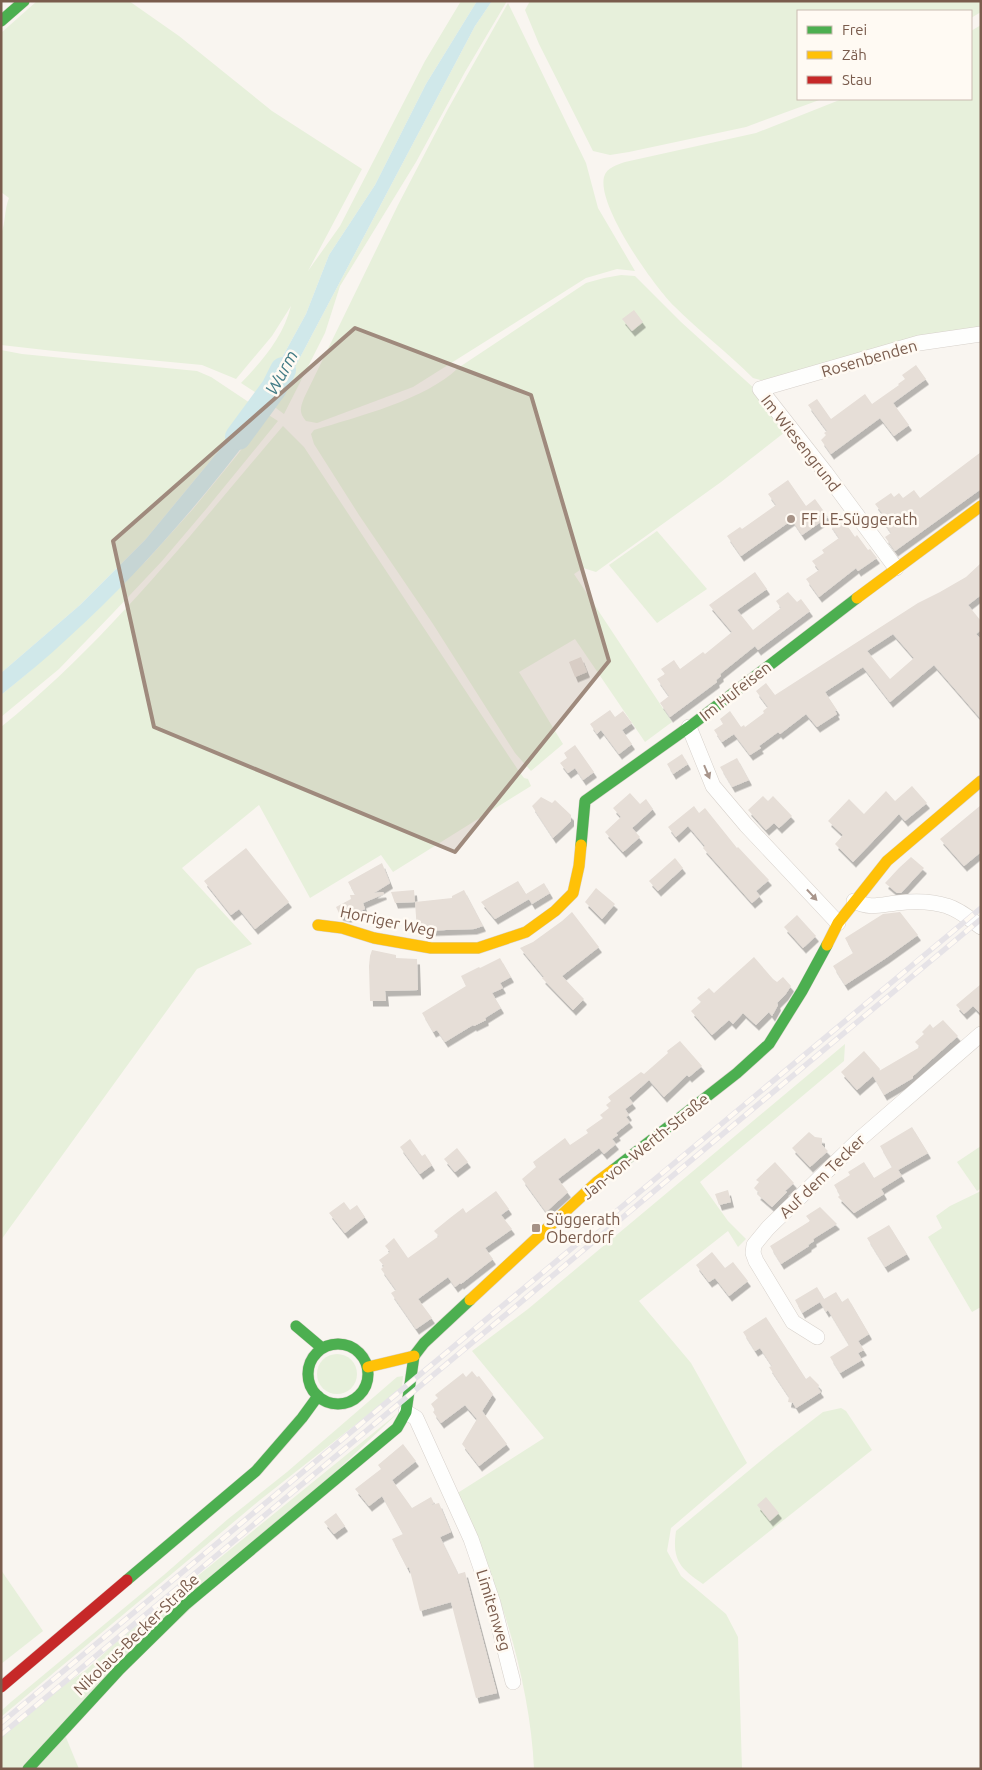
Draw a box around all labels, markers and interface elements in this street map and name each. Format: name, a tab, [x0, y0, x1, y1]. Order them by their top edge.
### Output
legend	[797, 10, 972, 100]
text: Frei	[842, 21, 867, 38]
text: Zäh	[842, 46, 867, 63]
text: Stau	[842, 71, 872, 88]
street label: Rosenbenden	[819, 336, 919, 380]
water label: Wurm	[261, 346, 301, 398]
street label: Im Wiesengrund	[758, 391, 844, 495]
place label: FF LE-Süggerath	[801, 510, 918, 528]
marker: FF LE-Süggerath	[785, 513, 797, 525]
street label: Im Hufeisen	[696, 658, 774, 724]
one-way arrow	[703, 765, 711, 780]
one-way arrow	[806, 889, 818, 901]
street label: Horriger Weg	[339, 902, 437, 940]
street label: Jan-von-Werth-Straße	[578, 1089, 712, 1203]
street label: Auf dem Tecker	[775, 1131, 869, 1221]
place label: Süggerath Oberdorf	[546, 1210, 620, 1246]
marker: Süggerath Oberdorf	[530, 1222, 542, 1234]
street label: Limitenweg	[473, 1567, 515, 1653]
street label: Nikolaus-Becker-Straße	[70, 1570, 202, 1698]

